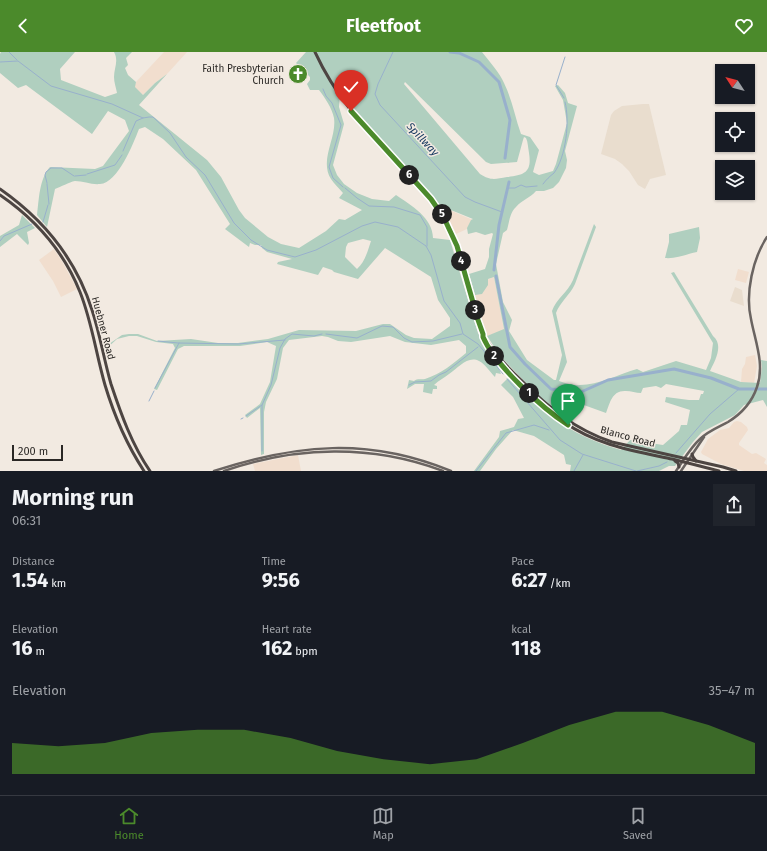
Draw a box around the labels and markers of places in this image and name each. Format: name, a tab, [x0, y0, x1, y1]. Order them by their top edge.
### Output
place label: Faith Presbyterian Church	[202, 63, 284, 87]
church icon: Faith Presbyterian Church	[287, 63, 309, 85]
pin	[334, 70, 368, 111]
pin: 6	[399, 165, 419, 185]
pin: 5	[432, 204, 452, 224]
pin: 4	[451, 251, 471, 271]
pin: 3	[465, 300, 485, 320]
pin: 2	[484, 346, 504, 366]
pin: 1	[519, 383, 539, 403]
pin	[551, 384, 585, 425]

